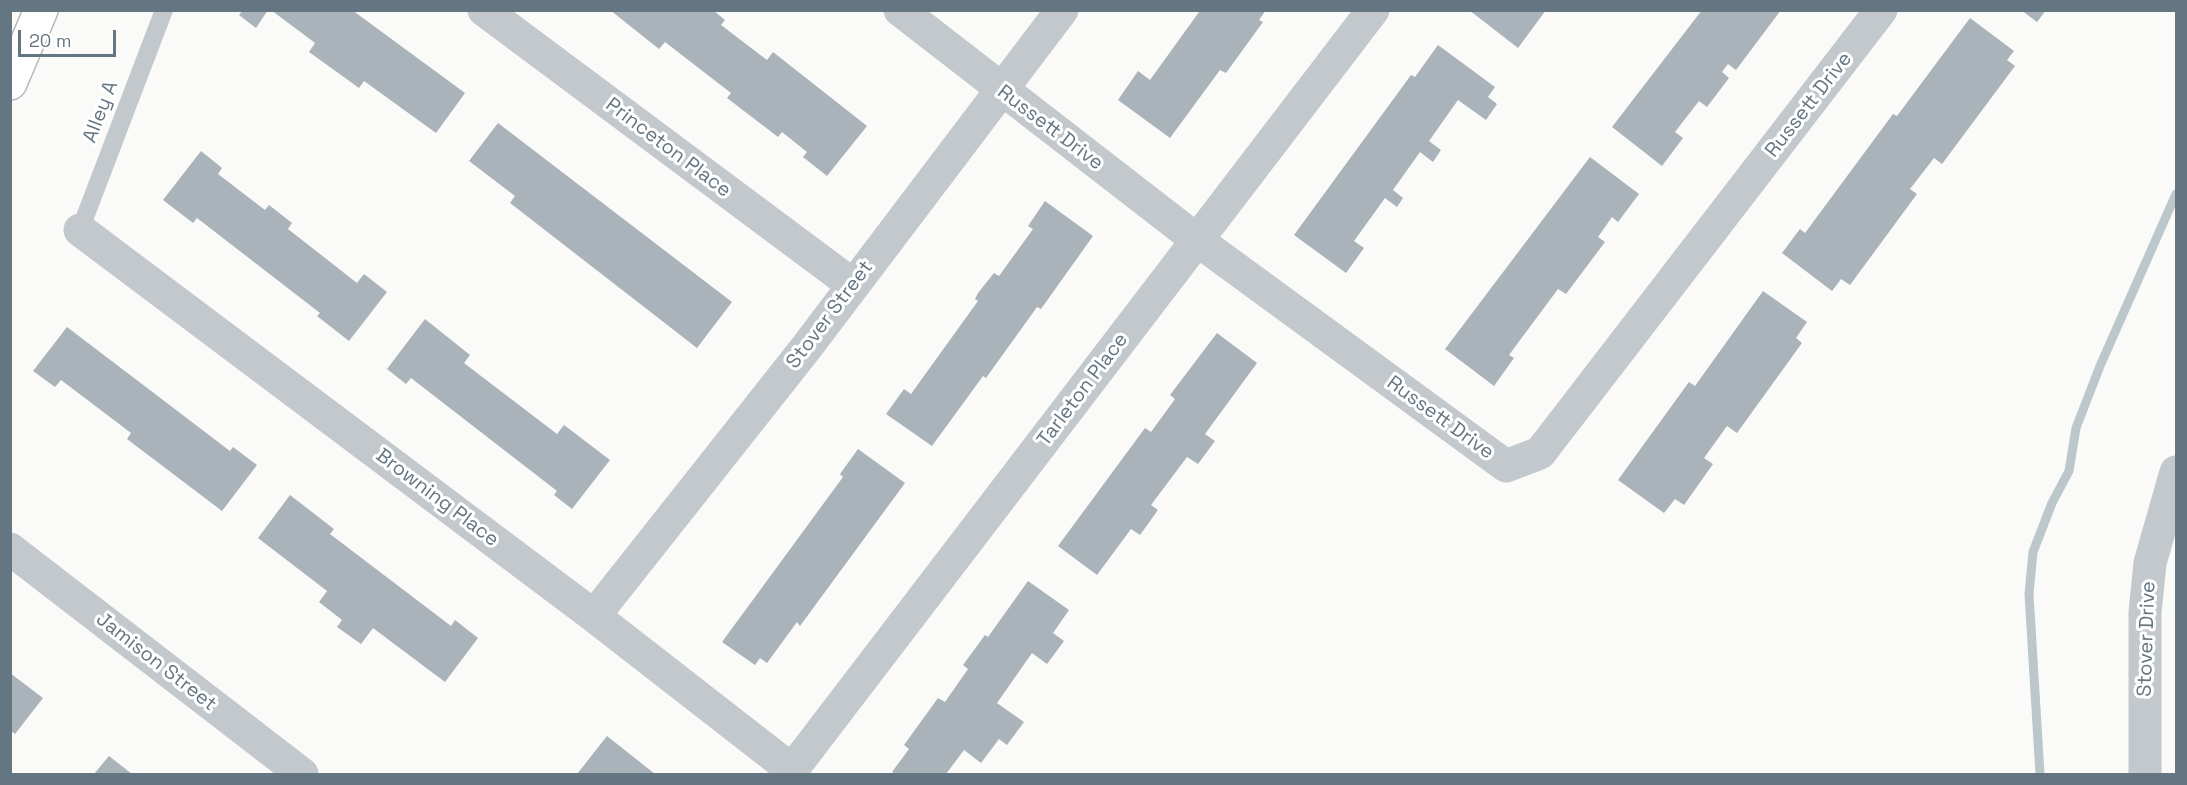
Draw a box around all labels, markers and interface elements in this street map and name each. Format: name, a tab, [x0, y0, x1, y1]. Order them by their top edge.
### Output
scale bar	[21, 18, 118, 56]
text: 20 m	[29, 29, 72, 52]
street label: Russett Drive	[1761, 48, 1857, 162]
street label: Alley A	[78, 78, 124, 146]
street label: Russett Drive	[992, 80, 1108, 176]
street label: Princeton Place	[601, 93, 735, 203]
street label: Stover Street	[782, 256, 878, 374]
street label: Tarleton Place	[1033, 328, 1133, 452]
street label: Russett Drive	[1382, 371, 1498, 465]
street label: Browning Place	[371, 444, 503, 552]
street label: Stover Drive	[2133, 581, 2161, 697]
street label: Jamison Street	[91, 607, 221, 717]

